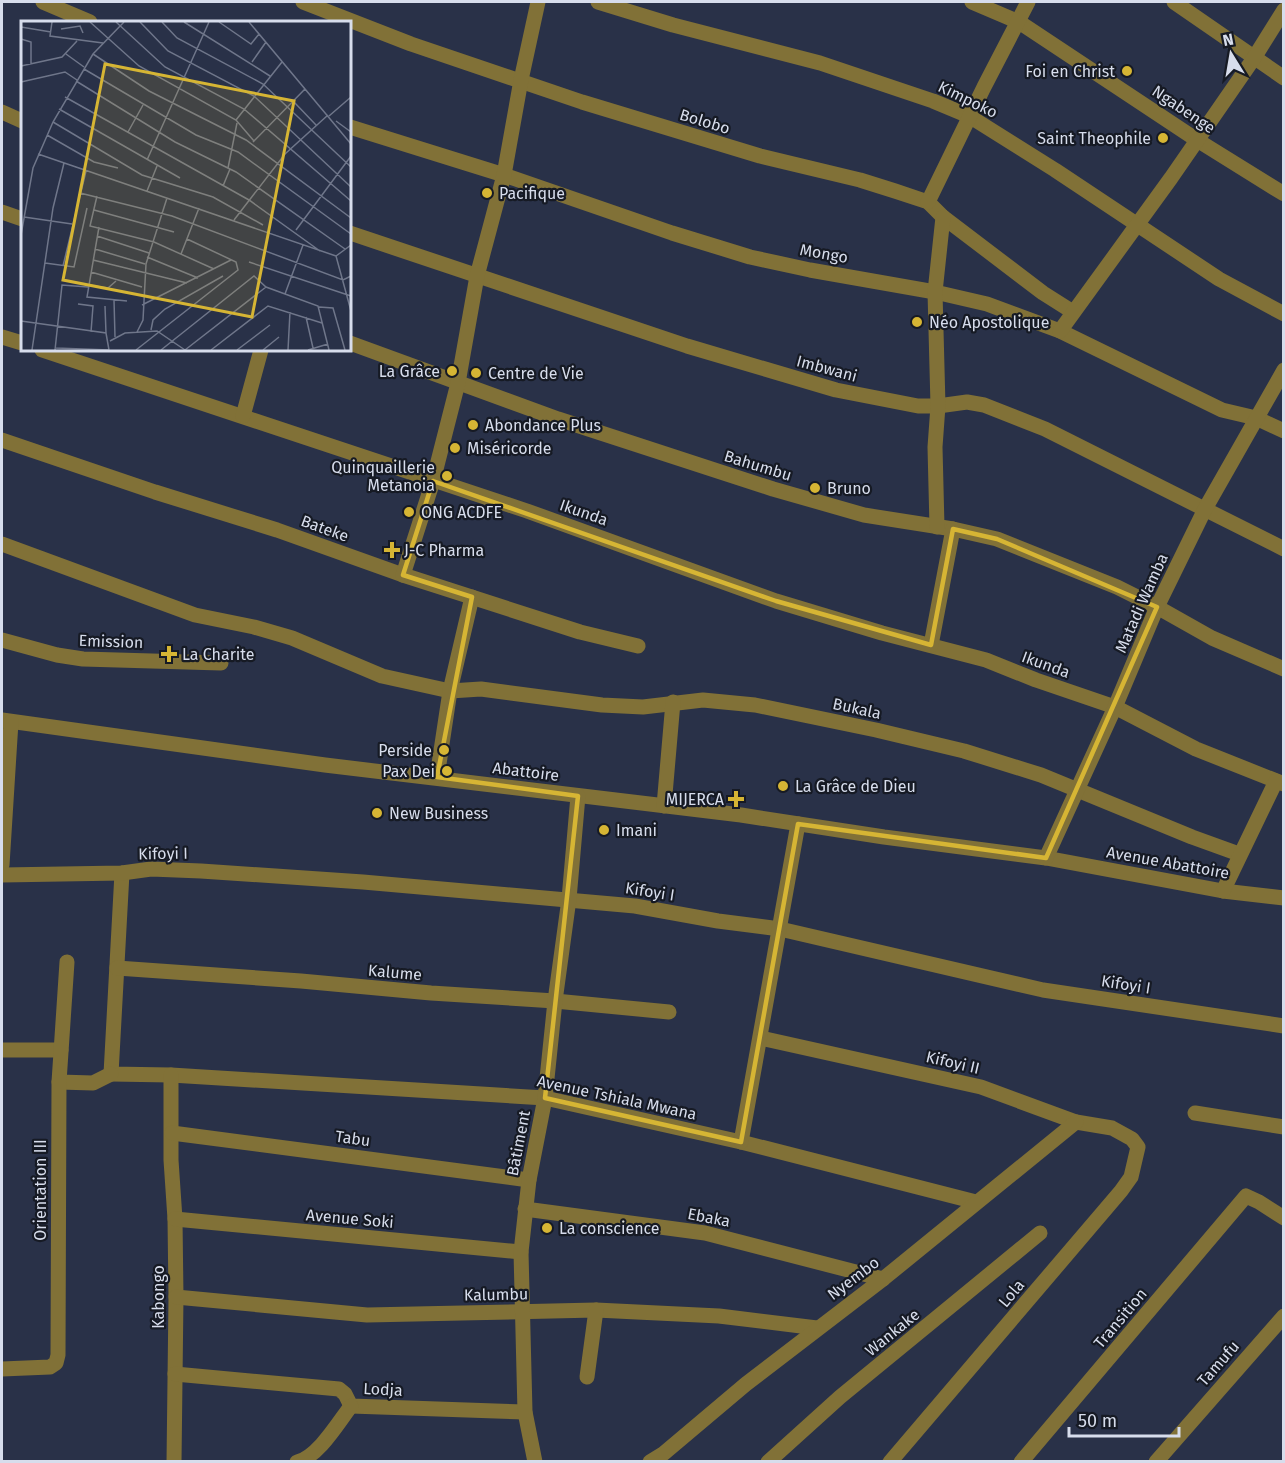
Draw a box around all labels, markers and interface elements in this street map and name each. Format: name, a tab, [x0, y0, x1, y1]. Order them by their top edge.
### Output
inset map	[21, 21, 351, 351]
north arrow	[1201, 24, 1261, 84]
text: N	[1221, 29, 1235, 50]
place label: Foi en Christ	[1025, 62, 1115, 81]
marker: Foi en Christ	[1120, 64, 1134, 78]
street label: Kimpoko	[935, 77, 1001, 122]
street label: Ngabenge	[1149, 81, 1219, 137]
street label: Bolobo	[677, 105, 732, 138]
place label: Saint Theophile	[1037, 129, 1151, 148]
marker: Saint Theophile	[1156, 131, 1170, 145]
place label: Pacifique	[499, 184, 565, 203]
marker: Pacifique	[480, 186, 494, 200]
street label: Mongo	[798, 240, 849, 267]
place label: Néo Apostolique	[929, 313, 1049, 332]
marker: Néo Apostolique	[910, 315, 924, 329]
street label: Imbwani	[795, 351, 859, 386]
place label: La Grâce	[379, 362, 440, 381]
marker: La Grâce	[445, 364, 459, 378]
place label: Centre de Vie	[488, 364, 584, 383]
marker: Centre de Vie	[469, 366, 483, 380]
place label: Abondance Plus	[485, 416, 601, 435]
marker: Abondance Plus	[466, 418, 480, 432]
place label: Miséricorde	[467, 439, 552, 458]
marker: Miséricorde	[448, 441, 462, 455]
street label: Bahumbu	[722, 446, 794, 485]
place label: Quinquaillerie Metanoia	[331, 458, 435, 495]
marker: Quinquaillerie Metanoia	[440, 469, 454, 483]
place label: Bruno	[827, 479, 871, 498]
marker: Bruno	[808, 481, 822, 495]
street label: Ikunda	[557, 495, 610, 530]
place label: ONG ACDFE	[421, 503, 502, 522]
marker: ONG ACDFE	[402, 505, 416, 519]
street label: Bateke	[298, 511, 351, 546]
place label: J-C Pharma	[404, 541, 484, 560]
marker: J-C Pharma	[385, 543, 399, 557]
street label: Matadi Wamba	[1111, 550, 1172, 656]
street label: Emission	[78, 631, 144, 652]
marker: La Charite	[160, 645, 178, 663]
place label: La Charite	[182, 645, 255, 664]
street label: Ikunda	[1019, 647, 1072, 682]
street label: Bukala	[831, 694, 883, 723]
place label: Perside	[378, 741, 432, 760]
marker: Perside	[437, 743, 451, 757]
street label: Abattoire	[492, 758, 560, 785]
place label: Pax Dei	[382, 762, 435, 781]
marker: Pax Dei	[440, 764, 454, 778]
place label: La Grâce de Dieu	[795, 777, 916, 796]
marker: La Grâce de Dieu	[776, 779, 790, 793]
place label: MIJERCA	[666, 790, 725, 809]
marker: MIJERCA	[729, 792, 743, 806]
place label: New Business	[389, 804, 488, 823]
marker: New Business	[370, 806, 384, 820]
place label: Imani	[616, 821, 657, 840]
marker: Imani	[597, 823, 611, 837]
street label: Avenue Abattoire	[1105, 842, 1231, 883]
street label: Kifoyi I	[138, 844, 188, 863]
street label: Kifoyi I	[624, 878, 676, 905]
street label: Kalume	[367, 961, 423, 984]
street label: Kifoyi I	[1100, 971, 1152, 998]
street label: Kifoyi II	[924, 1047, 982, 1078]
street label: Avenue Tshiala Mwana	[535, 1071, 698, 1124]
street label: Bâtiment	[503, 1109, 534, 1177]
street label: Tabu	[334, 1127, 372, 1150]
street label: Orientation III	[31, 1139, 50, 1241]
street label: Ebaka	[686, 1204, 732, 1231]
street label: Avenue Soki	[305, 1205, 395, 1232]
place label: La conscience	[559, 1219, 660, 1238]
marker: La conscience	[540, 1221, 554, 1235]
street label: Nyembo	[824, 1253, 883, 1304]
street label: Kabongo	[149, 1265, 168, 1329]
street label: Lola	[994, 1276, 1028, 1311]
street label: Kalumbu	[464, 1284, 528, 1305]
street label: Transition	[1090, 1284, 1151, 1352]
street label: Wankake	[861, 1305, 923, 1360]
street label: Tamufu	[1194, 1337, 1243, 1390]
street label: Lodja	[363, 1379, 403, 1400]
scale bar	[1069, 1400, 1178, 1438]
text: 50 m	[1078, 1410, 1117, 1432]

